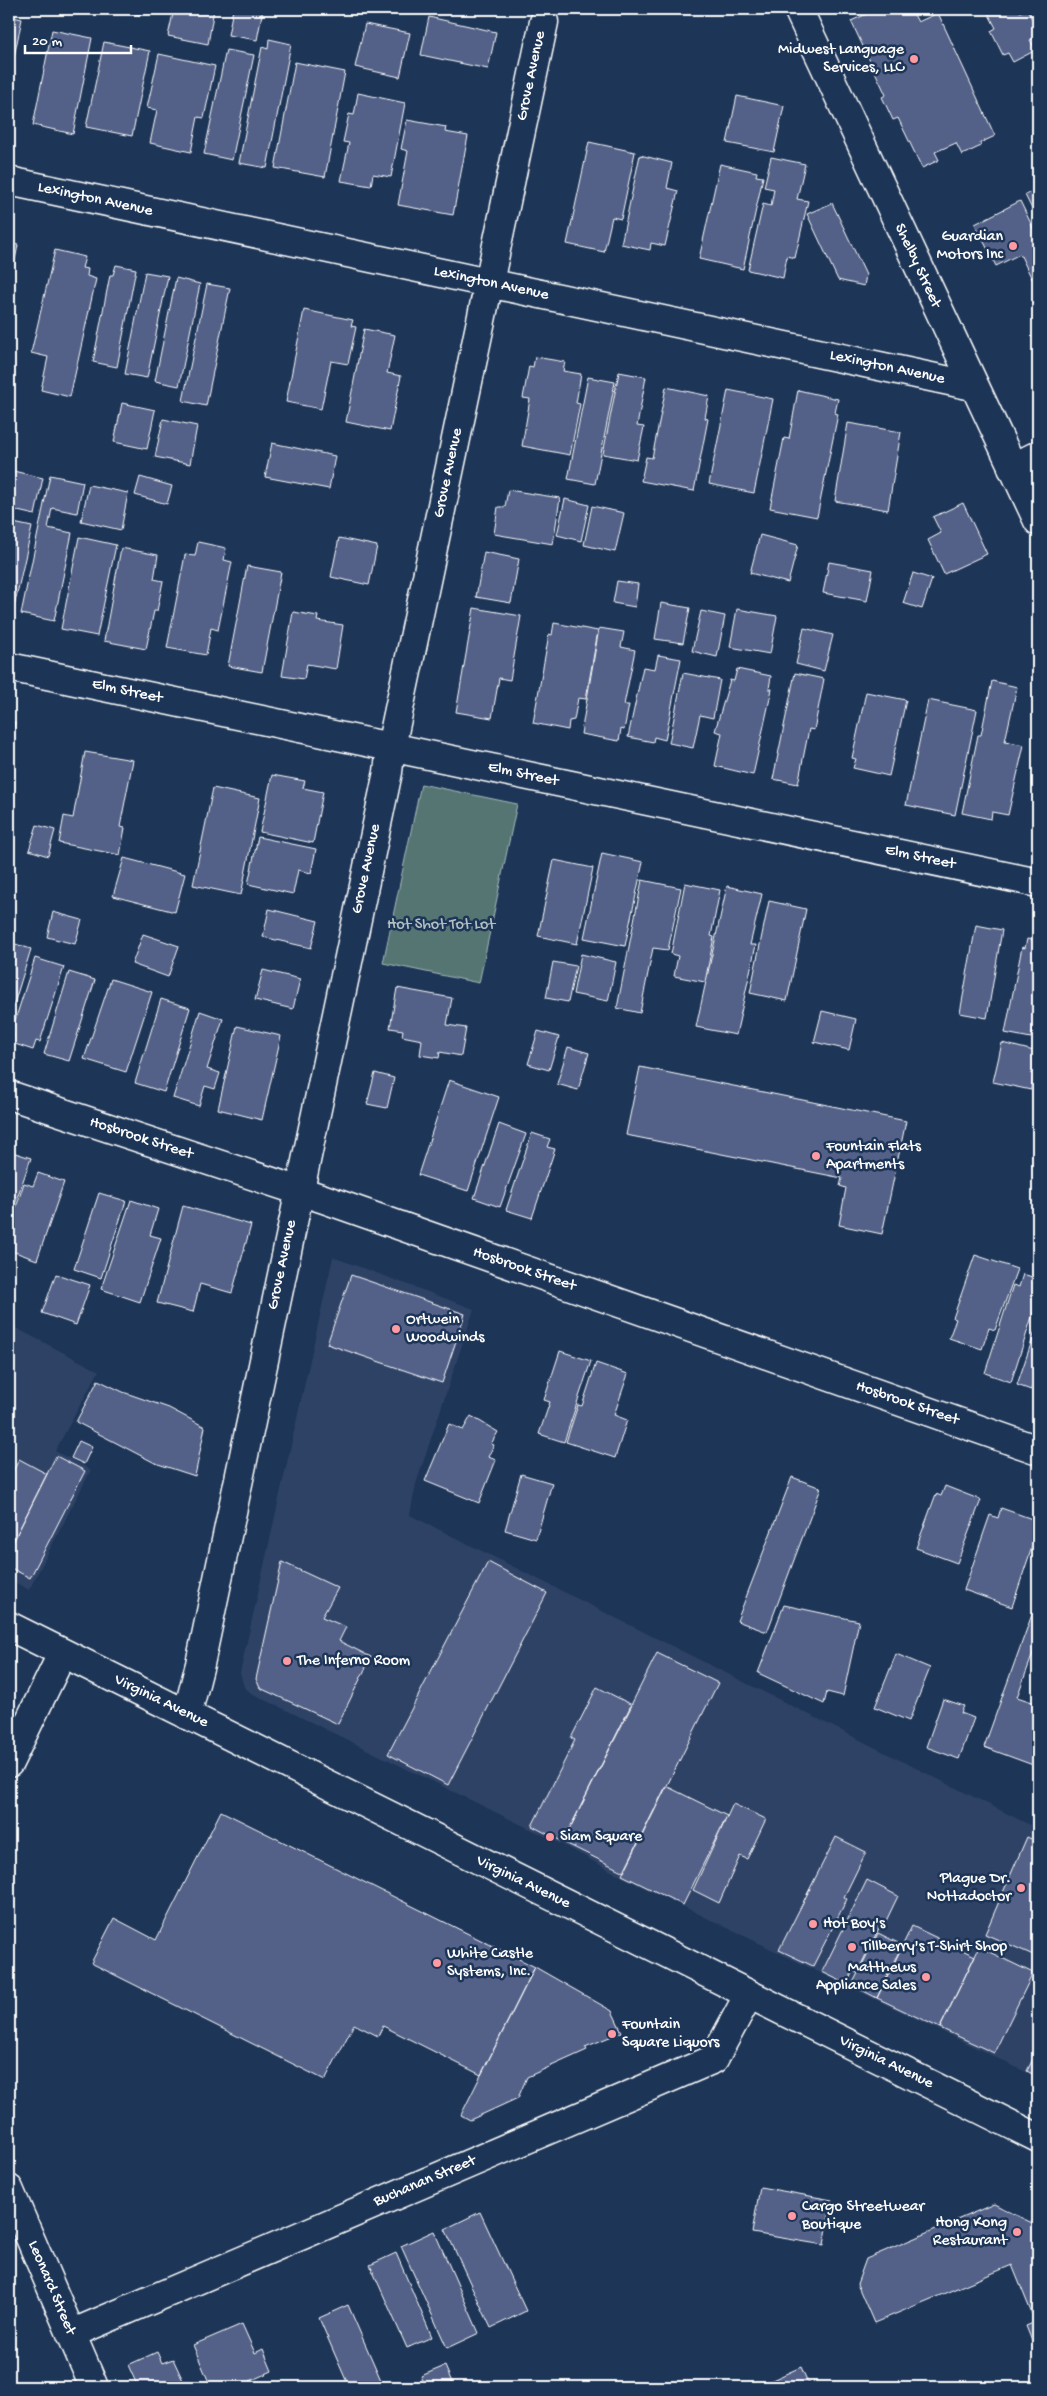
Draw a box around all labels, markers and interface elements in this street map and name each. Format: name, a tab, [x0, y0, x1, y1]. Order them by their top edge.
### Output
scale bar	[25, 22, 131, 54]
street label: Grove Avenue	[513, 29, 551, 123]
text: 20 m	[32, 33, 62, 51]
place label: Midwest Language Services, LLC	[778, 41, 905, 78]
marker: Midwest Language Services, LLC	[908, 53, 920, 65]
street label: Lexington Avenue	[36, 179, 155, 222]
street label: Shelby Street	[889, 221, 945, 312]
place label: Guardian Motors Inc	[937, 228, 1004, 265]
marker: Guardian Motors Inc	[1007, 240, 1019, 252]
street label: Lexington Avenue	[432, 263, 551, 306]
street label: Lexington Avenue	[828, 347, 947, 390]
street label: Grove Avenue	[430, 426, 468, 520]
street label: Elm Street	[90, 675, 165, 709]
street label: Elm Street	[486, 758, 561, 792]
street label: Grove Avenue	[348, 822, 386, 916]
street label: Elm Street	[883, 841, 958, 875]
park label: Hot Shot Tot Lot	[387, 916, 496, 935]
street label: Hosbrook Street	[87, 1113, 197, 1165]
place label: Fountain Flats Apartments	[825, 1138, 922, 1175]
marker: Fountain Flats Apartments	[810, 1150, 822, 1162]
street label: Grove Avenue	[264, 1218, 302, 1312]
street label: Hosbrook Street	[470, 1243, 579, 1297]
place label: Ortwein Woodwinds	[406, 1311, 485, 1348]
marker: Ortwein Woodwinds	[390, 1323, 402, 1335]
street label: Hosbrook Street	[853, 1377, 962, 1431]
place label: The Inferno Room	[296, 1652, 411, 1671]
marker: The Inferno Room	[281, 1655, 293, 1667]
street label: Virginia Avenue	[110, 1671, 212, 1733]
place label: Siam Square	[560, 1828, 643, 1847]
marker: Siam Square	[544, 1831, 556, 1843]
street label: Virginia Avenue	[472, 1852, 574, 1914]
place label: Plague Dr. Nottadoctor	[927, 1870, 1012, 1907]
marker: Plague Dr. Nottadoctor	[1015, 1882, 1027, 1894]
place label: Hot Boy's	[823, 1915, 886, 1934]
marker: Hot Boy's	[807, 1918, 819, 1930]
place label: Tillberry's T-Shirt Shop	[861, 1938, 1007, 1957]
marker: Tillberry's T-Shirt Shop	[846, 1941, 858, 1953]
place label: White Castle Systems, Inc.	[447, 1945, 534, 1982]
marker: White Castle Systems, Inc.	[431, 1957, 443, 1969]
place label: Matthews Appliance Sales	[816, 1959, 917, 1996]
marker: Matthews Appliance Sales	[920, 1971, 932, 1983]
place label: Fountain Square Liquors	[621, 2016, 720, 2053]
marker: Fountain Square Liquors	[606, 2028, 618, 2040]
street label: Virginia Avenue	[835, 2032, 937, 2094]
street label: Buchanan Street	[370, 2151, 480, 2212]
place label: Cargo Streetwear Boutique	[801, 2198, 926, 2235]
marker: Cargo Streetwear Boutique	[786, 2210, 798, 2222]
place label: Hong Kong Restaurant	[933, 2214, 1008, 2251]
marker: Hong Kong Restaurant	[1011, 2226, 1023, 2238]
street label: Leonard Street	[23, 2238, 80, 2339]

